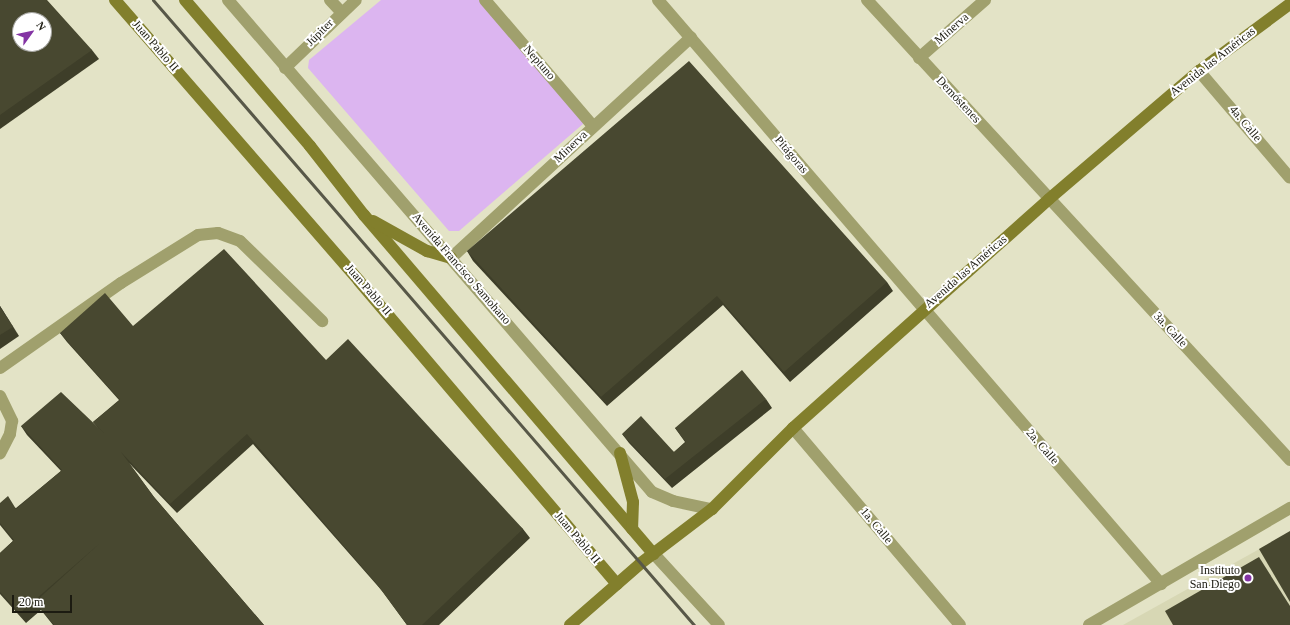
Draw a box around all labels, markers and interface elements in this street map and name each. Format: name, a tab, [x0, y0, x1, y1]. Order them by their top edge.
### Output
street label: Minerva	[932, 10, 972, 48]
north arrow	[12, 12, 52, 52]
street label: Júpiter	[303, 16, 337, 50]
street label: Juan Pablo II	[129, 17, 181, 75]
text: N	[34, 19, 48, 33]
street label: Avenida las Américas	[1167, 24, 1259, 100]
street label: Neptuno	[520, 43, 558, 83]
street label: Demóstenes	[933, 74, 983, 126]
street label: 4a. Calle	[1226, 103, 1264, 145]
street label: Minerva	[551, 128, 591, 166]
street label: Pitágoras	[771, 133, 811, 177]
street label: Avenida Francisco Samohano	[409, 210, 513, 328]
street label: Avenida las Américas	[922, 232, 1010, 312]
street label: Juan Pablo II	[342, 261, 394, 319]
street label: 3a. Calle	[1150, 309, 1190, 351]
street label: 2a. Calle	[1023, 426, 1061, 468]
street label: 1a. Calle	[857, 505, 895, 547]
street label: Juan Pablo II	[551, 509, 603, 567]
place label: Instituto San Diego	[1190, 564, 1240, 592]
marker: Instituto San Diego	[1243, 573, 1253, 583]
scale bar	[14, 587, 74, 613]
text: 20 m	[19, 595, 43, 609]

